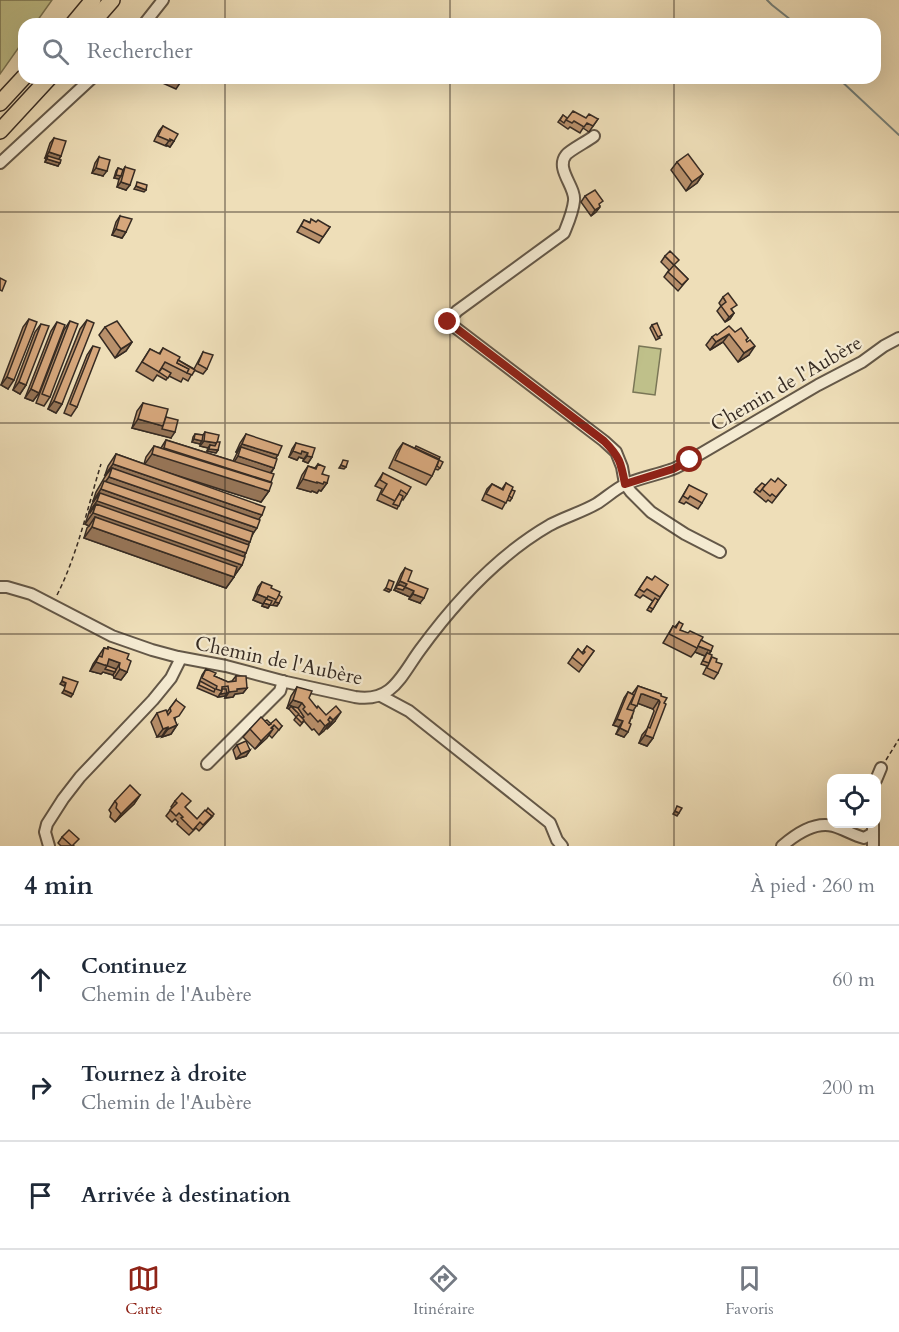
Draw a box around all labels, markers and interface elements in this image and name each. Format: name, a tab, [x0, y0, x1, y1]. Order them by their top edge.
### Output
search box	[18, 18, 881, 84]
icon: search	[39, 35, 72, 68]
text: Rechercher	[87, 36, 192, 66]
route end	[434, 308, 460, 334]
street label: Chemin de l'Aubère	[706, 329, 867, 438]
route start	[676, 446, 702, 472]
street label: Chemin de l'Aubère	[193, 630, 365, 691]
map controls	[827, 774, 881, 828]
button: locate	[827, 774, 881, 828]
text: 4 min	[24, 868, 93, 903]
text: À pied · 260 m	[751, 872, 875, 899]
text: Continuez	[81, 951, 187, 981]
icon: ahead	[24, 963, 57, 996]
text: 60 m	[832, 966, 875, 993]
text: Chemin de l'Aubère	[81, 981, 252, 1008]
text: Tournez à droite	[81, 1059, 247, 1089]
icon: right	[24, 1071, 57, 1104]
text: 200 m	[822, 1074, 875, 1101]
text: Chemin de l'Aubère	[81, 1089, 252, 1116]
icon: arrive	[24, 1179, 57, 1212]
text: Arrivée à destination	[81, 1180, 291, 1210]
tab: Carte	[125, 1262, 163, 1320]
tab: Itinéraire	[413, 1262, 475, 1320]
tab: Favoris	[725, 1262, 774, 1320]

